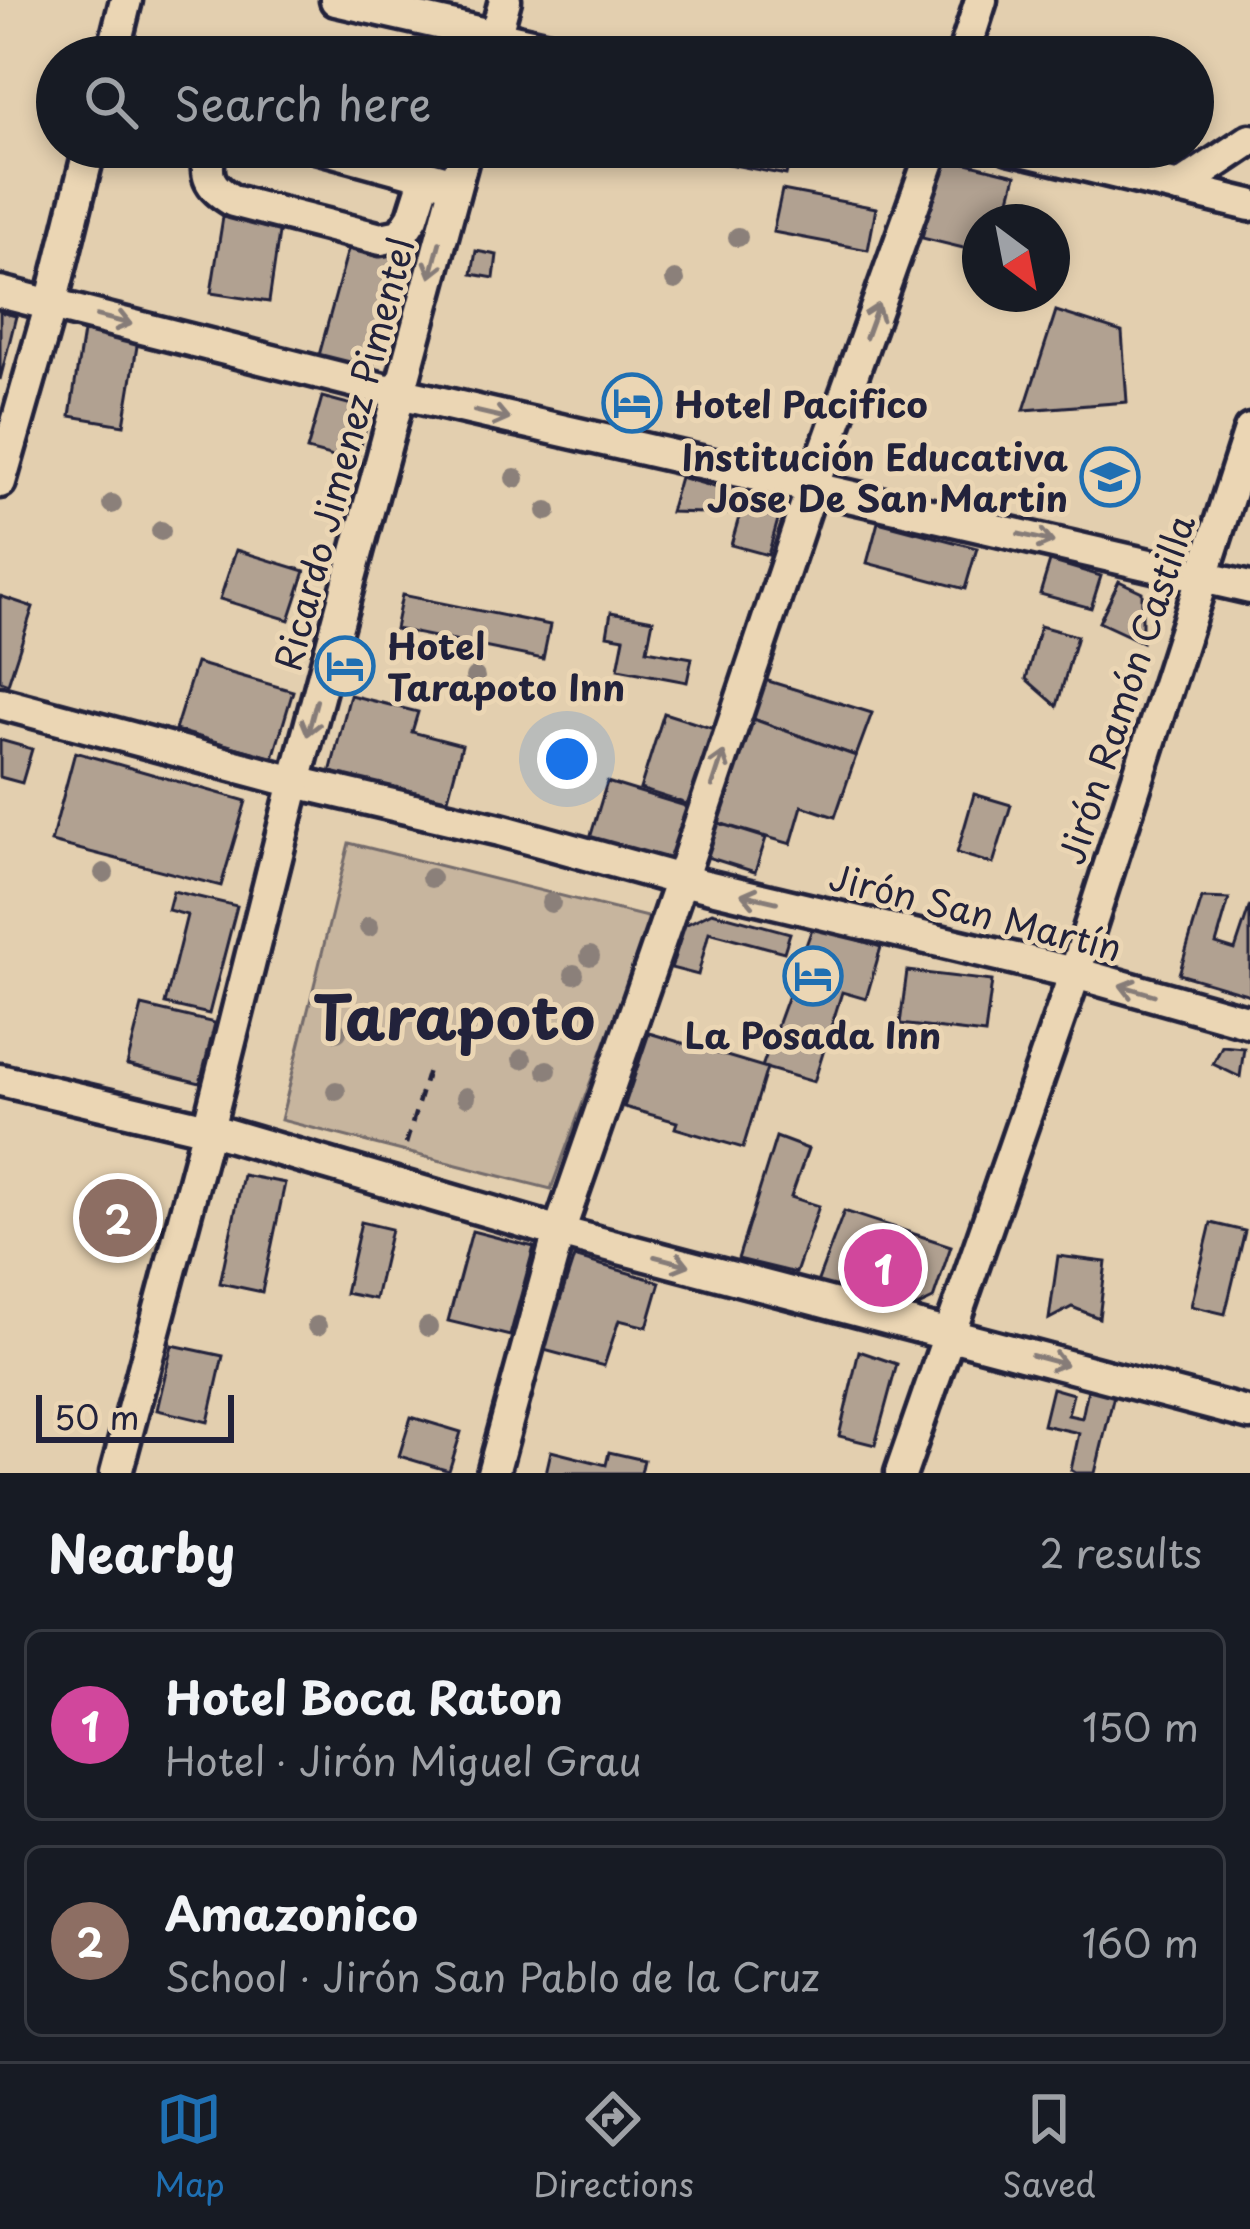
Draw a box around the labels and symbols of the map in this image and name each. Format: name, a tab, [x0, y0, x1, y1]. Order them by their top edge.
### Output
north arrow	[962, 204, 1070, 312]
street label: Ricardo Jimenez Pimentel	[259, 232, 427, 676]
one-way arrow	[423, 240, 445, 278]
one-way arrow	[863, 303, 884, 340]
one-way arrow	[94, 310, 132, 332]
hotel icon: Hotel Pacifico	[601, 372, 663, 434]
place label: Hotel Pacifico	[674, 376, 928, 430]
one-way arrow	[472, 404, 510, 427]
place label: Institución Educativa Jose De San Martin	[681, 429, 1068, 524]
school or university icon: Institución Educativa Jose De San Martin	[1079, 446, 1141, 508]
street label: Jirón Ramón Castilla	[1043, 507, 1207, 871]
one-way arrow	[1017, 528, 1055, 550]
place label: Hotel Tarapoto Inn	[387, 618, 625, 713]
hotel icon: Hotel Tarapoto Inn	[314, 635, 376, 697]
one-way arrow	[300, 698, 322, 736]
your location	[537, 729, 597, 789]
one-way arrow	[709, 751, 731, 789]
street label: Jirón San Martín	[824, 849, 1128, 973]
one-way arrow	[740, 886, 778, 909]
hotel icon: La Posada Inn	[782, 945, 844, 1007]
district label: Tarapoto	[313, 970, 595, 1060]
one-way arrow	[1119, 978, 1157, 1000]
place label: La Posada Inn	[685, 1007, 941, 1061]
pin: 2	[79, 1173, 157, 1263]
pin: 1	[844, 1223, 922, 1313]
one-way arrow	[652, 1251, 690, 1273]
one-way arrow	[1030, 1350, 1068, 1372]
scale bar	[36, 1389, 234, 1442]

